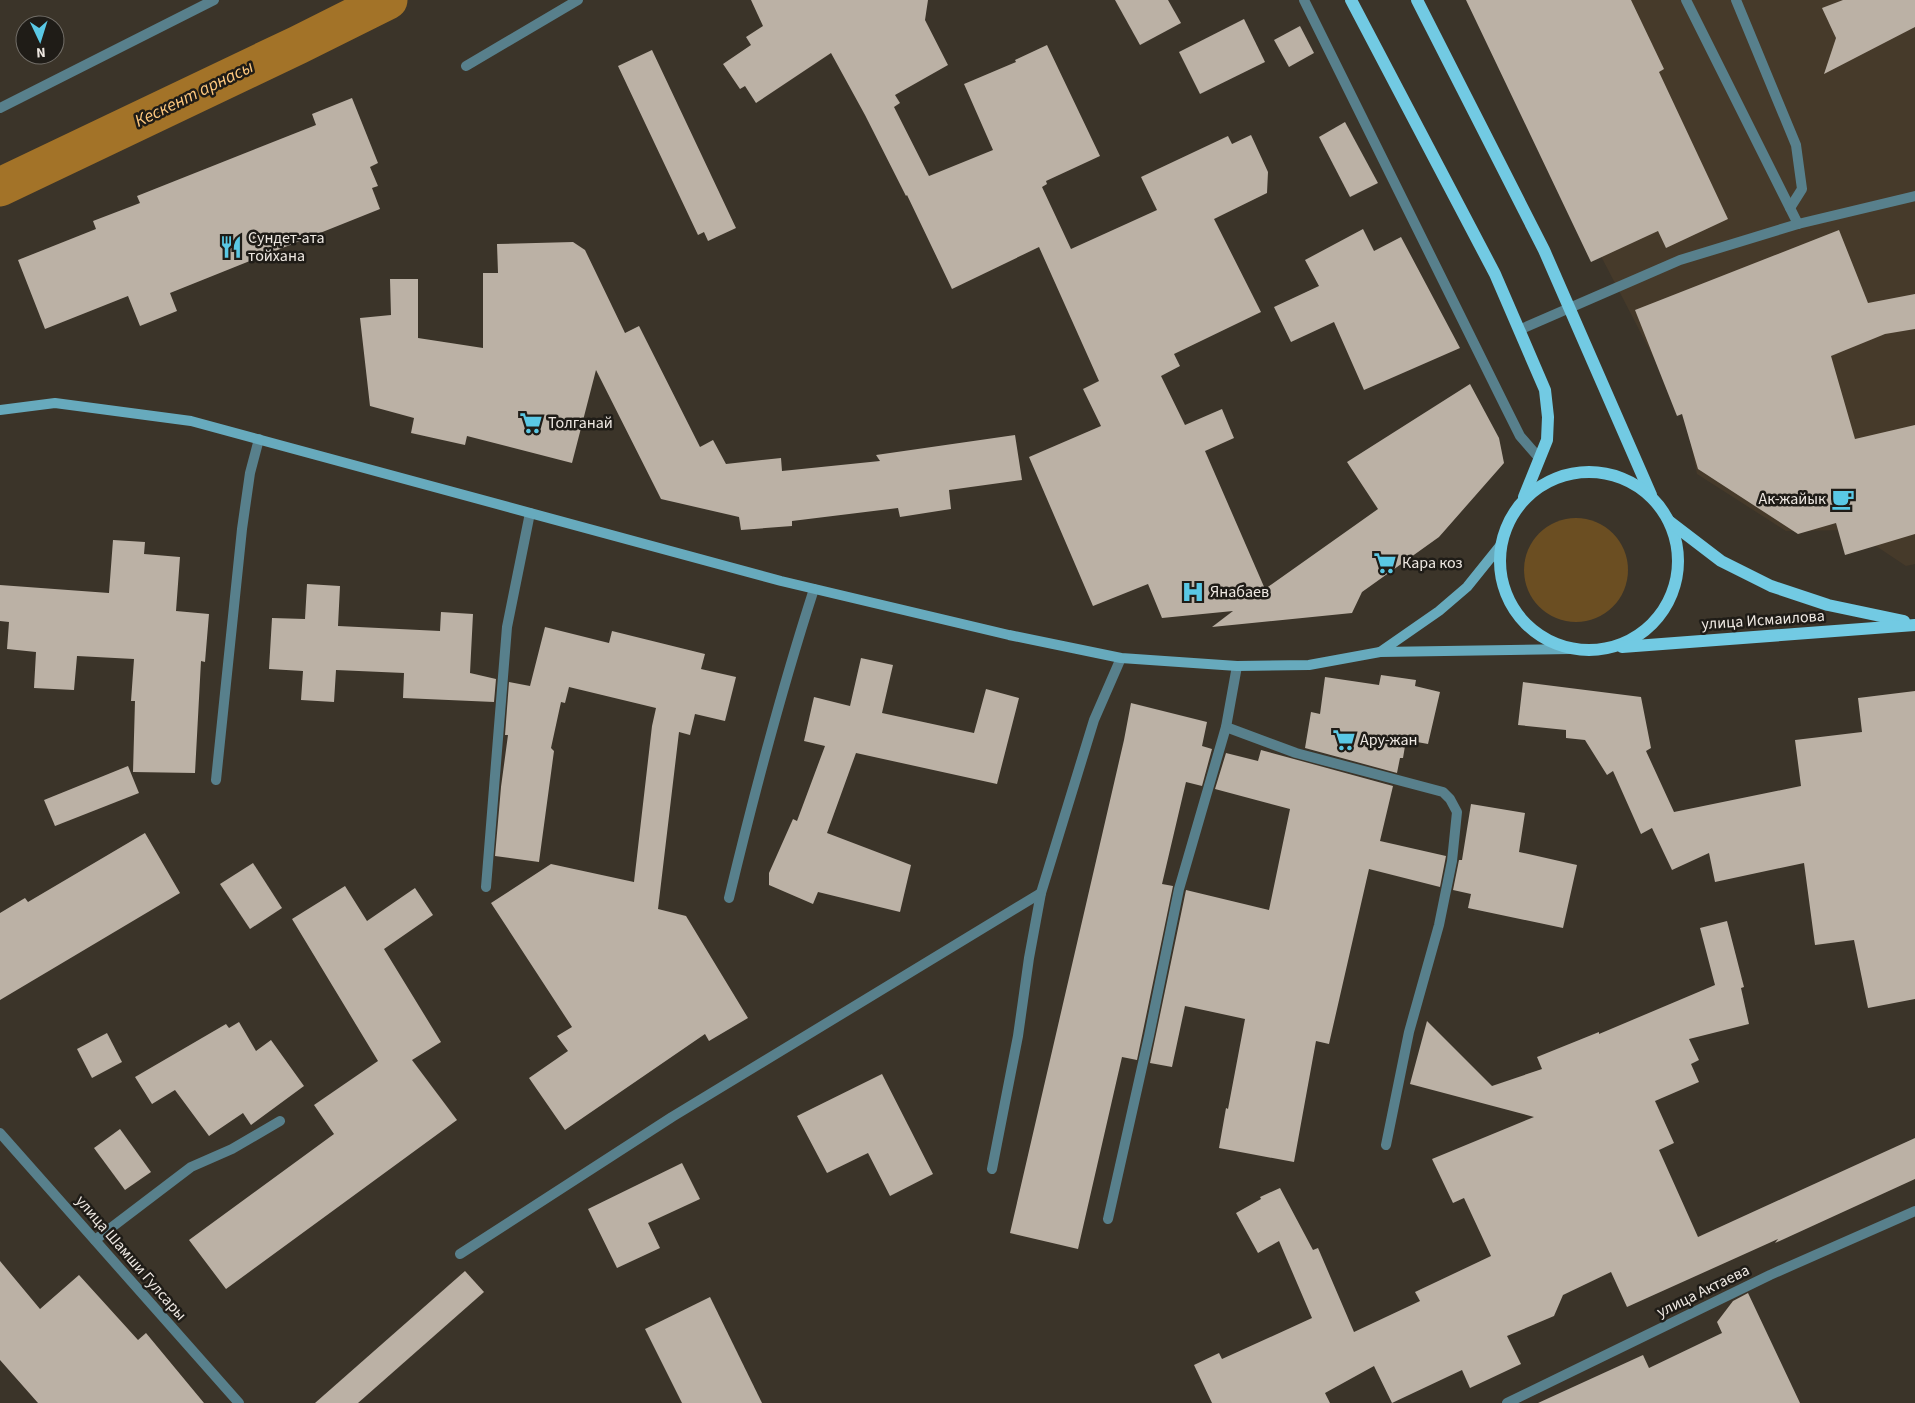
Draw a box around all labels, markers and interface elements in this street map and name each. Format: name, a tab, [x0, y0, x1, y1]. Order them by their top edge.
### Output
north arrow	[15, 15, 65, 65]
text: N	[35, 42, 46, 62]
water label: Кескент арнасы	[130, 54, 258, 134]
place label: Сундет-ата тойхана	[248, 227, 325, 267]
restaurant icon: Сундет-ата тойхана	[218, 234, 244, 260]
supermarket icon: Толганай	[518, 410, 544, 436]
place label: Толганай	[548, 412, 613, 434]
cafe icon: Ак-жайык	[1830, 486, 1856, 512]
place label: Ак-жайык	[1759, 488, 1826, 510]
supermarket icon: Кара коз	[1372, 550, 1398, 576]
place label: Кара коз	[1402, 552, 1463, 574]
hospital icon: Янабаев	[1180, 579, 1206, 605]
place label: Янабаев	[1210, 581, 1269, 603]
street label: улица Исмаилова	[1701, 605, 1825, 635]
supermarket icon: Ару-жан	[1331, 727, 1357, 753]
place label: Ару-жан	[1360, 729, 1418, 751]
street label: улица Шамши Гулсары	[70, 1191, 192, 1325]
street label: улица Актаева	[1653, 1259, 1753, 1323]

